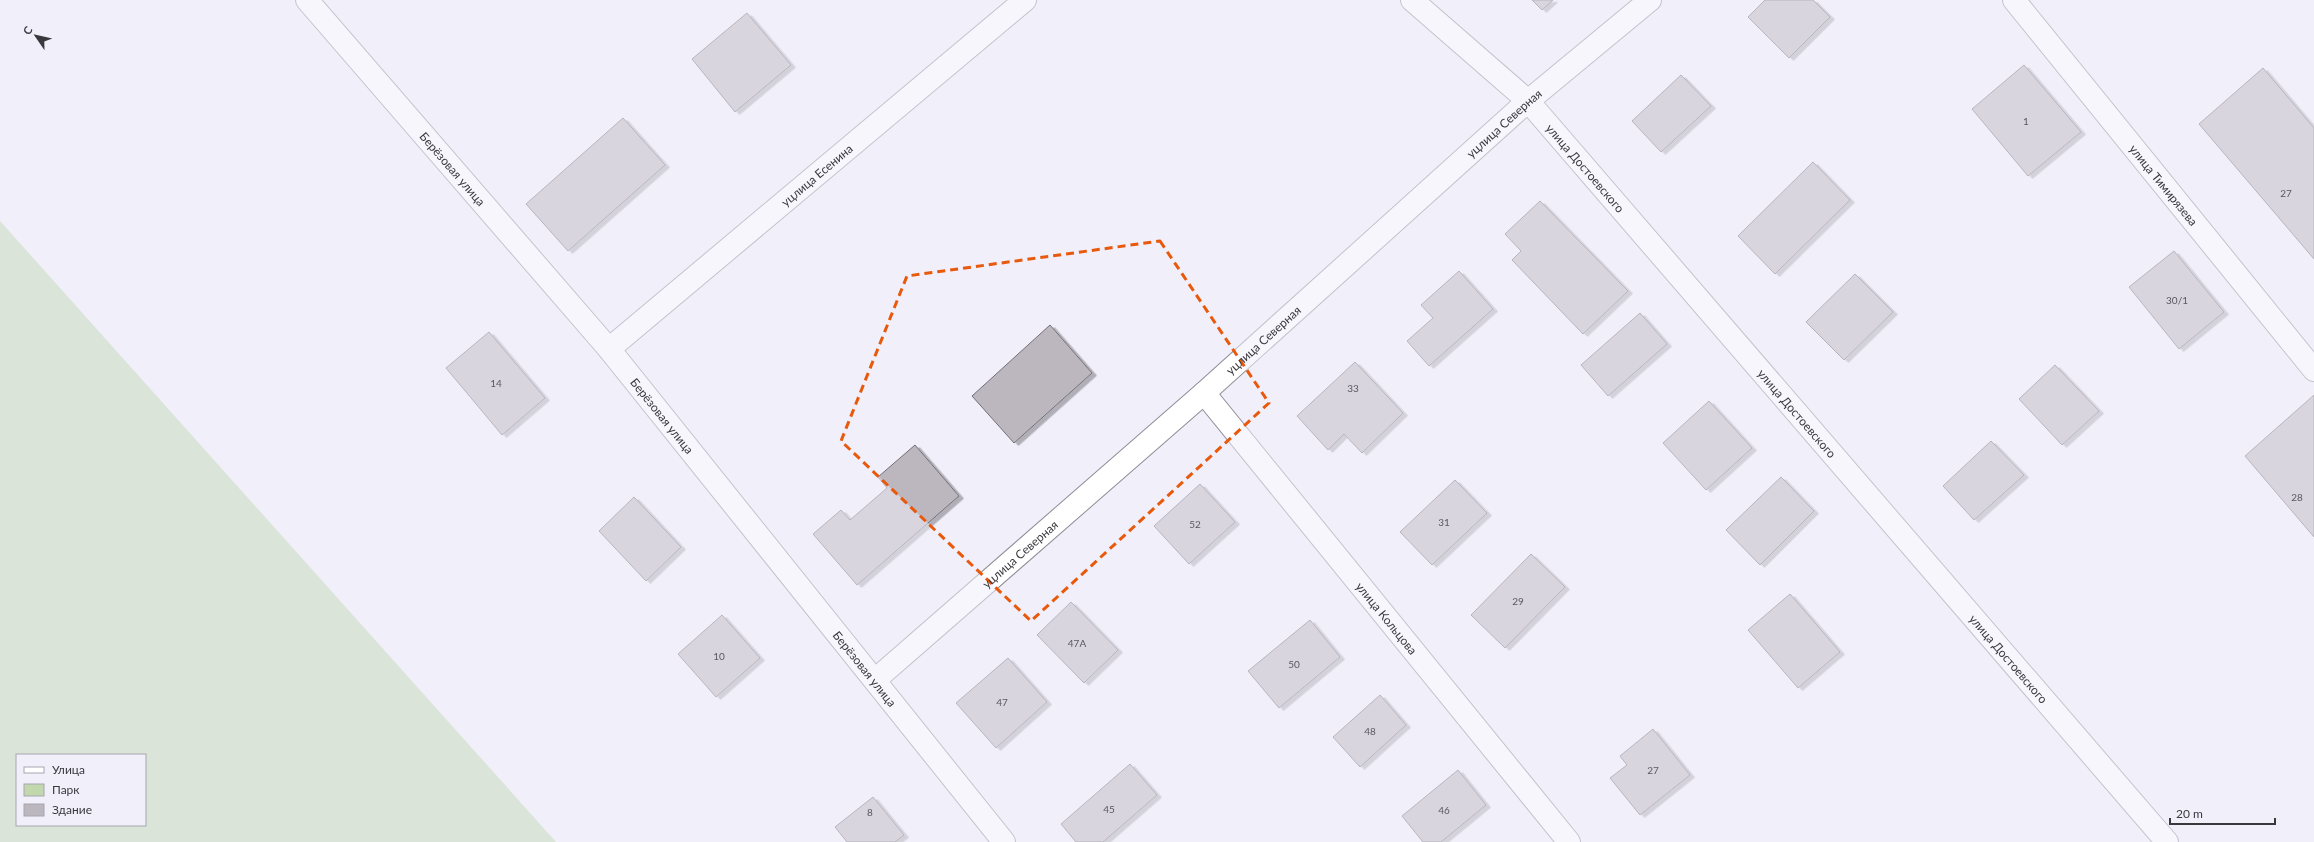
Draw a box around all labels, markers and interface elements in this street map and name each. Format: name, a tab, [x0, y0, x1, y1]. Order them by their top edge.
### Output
north arrow	[16, 16, 56, 56]
text: С	[20, 23, 35, 37]
street label: уцлица Северная	[1463, 86, 1544, 161]
house number: 1	[2023, 115, 2029, 127]
street label: улица Достоевского	[1543, 120, 1628, 215]
street label: Берёзовая улица	[417, 129, 489, 209]
street label: уцлица Есенина	[778, 141, 855, 209]
street label: улица Тимирязева	[2127, 141, 2201, 229]
house number: 27	[2280, 187, 2292, 199]
house number: 30/1	[2166, 294, 2188, 306]
street label: уцлица Северная	[1222, 302, 1304, 377]
street label: улица Достоевского	[1755, 366, 1840, 461]
street label: Берёзовая улица	[628, 375, 697, 457]
house number: 14	[490, 377, 502, 389]
house number: 33	[1347, 382, 1359, 394]
house number: 28	[2291, 491, 2303, 503]
house number: 31	[1438, 516, 1450, 528]
street label: уцлица Северная	[979, 517, 1061, 591]
house number: 52	[1189, 518, 1201, 530]
street label: улица Кольцова	[1353, 579, 1421, 657]
house number: 29	[1512, 595, 1524, 607]
street label: улица Достоевского	[1966, 611, 2051, 706]
street label: Берёзовая улица	[830, 628, 900, 709]
house number: 47А	[1068, 637, 1086, 649]
house number: 10	[713, 650, 725, 662]
house number: 50	[1288, 658, 1300, 670]
house number: 47	[996, 696, 1008, 708]
house number: 48	[1364, 725, 1376, 737]
legend	[16, 754, 146, 826]
text: Улица	[52, 762, 85, 777]
house number: 27	[1647, 764, 1659, 776]
text: Парк	[52, 782, 80, 797]
scale bar	[2170, 800, 2275, 826]
text: Здание	[52, 802, 92, 817]
house number: 45	[1103, 803, 1115, 815]
house number: 46	[1438, 804, 1450, 816]
house number: 8	[867, 806, 873, 818]
text: 20 m	[2176, 806, 2203, 821]

